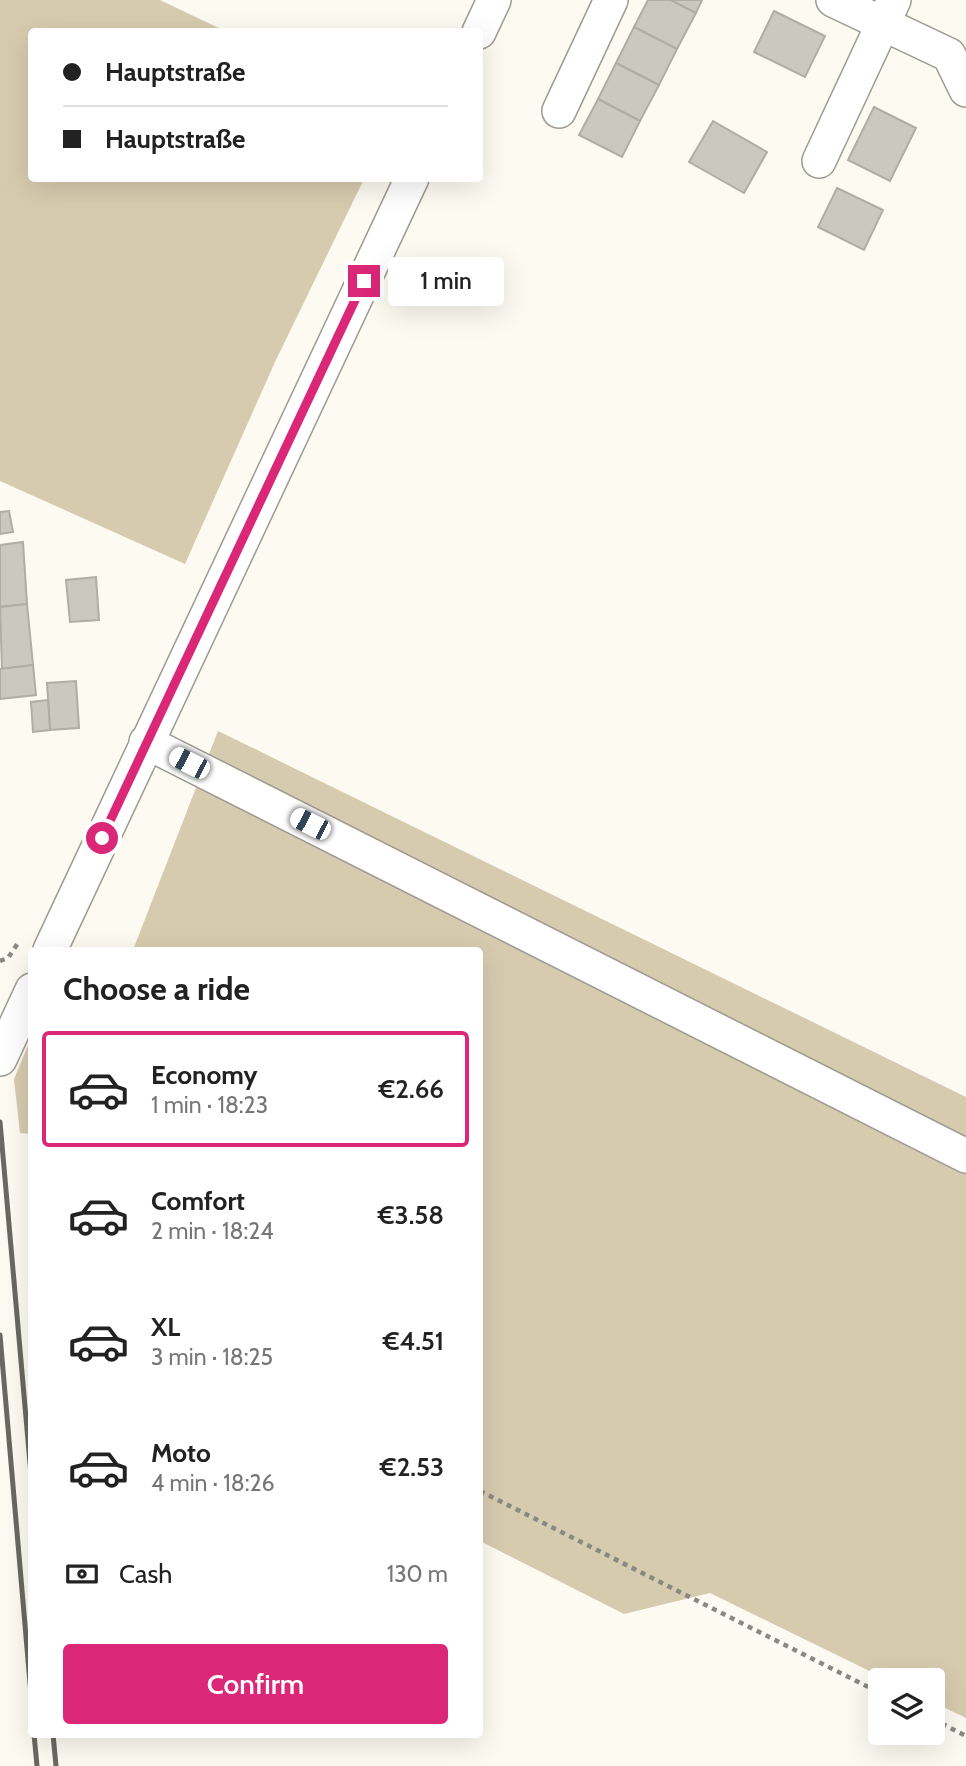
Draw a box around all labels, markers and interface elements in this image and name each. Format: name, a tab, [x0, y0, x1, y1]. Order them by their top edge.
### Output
text: Hauptstraße	[105, 56, 246, 88]
text: Hauptstraße	[105, 123, 246, 155]
callout: 1 min	[388, 256, 504, 306]
route end	[348, 265, 380, 297]
text: 1 min	[420, 267, 472, 295]
car	[166, 744, 213, 782]
car	[287, 805, 334, 843]
route start	[86, 822, 118, 854]
text: Choose a ride	[63, 969, 250, 1008]
icon: car	[67, 1058, 130, 1121]
text: Economy	[151, 1059, 257, 1091]
text: €2.66	[379, 1073, 444, 1105]
text: 1 min · 18:23	[151, 1091, 268, 1119]
icon: car	[67, 1184, 130, 1247]
text: Comfort	[151, 1185, 245, 1217]
text: €3.58	[378, 1199, 444, 1231]
text: 2 min · 18:24	[151, 1217, 274, 1245]
icon: car	[67, 1310, 130, 1373]
text: XL	[151, 1311, 180, 1343]
text: €4.51	[383, 1325, 444, 1357]
text: 3 min · 18:25	[151, 1343, 273, 1371]
icon: car	[67, 1436, 130, 1499]
text: Moto	[151, 1437, 211, 1469]
text: €2.53	[380, 1451, 444, 1483]
text: 4 min · 18:26	[151, 1469, 275, 1497]
icon: cash	[63, 1555, 101, 1593]
text: Cash	[119, 1558, 172, 1590]
text: 130 m	[387, 1560, 448, 1588]
button: Confirm	[63, 1644, 448, 1724]
map controls	[868, 1668, 945, 1745]
button: layers	[868, 1668, 945, 1745]

